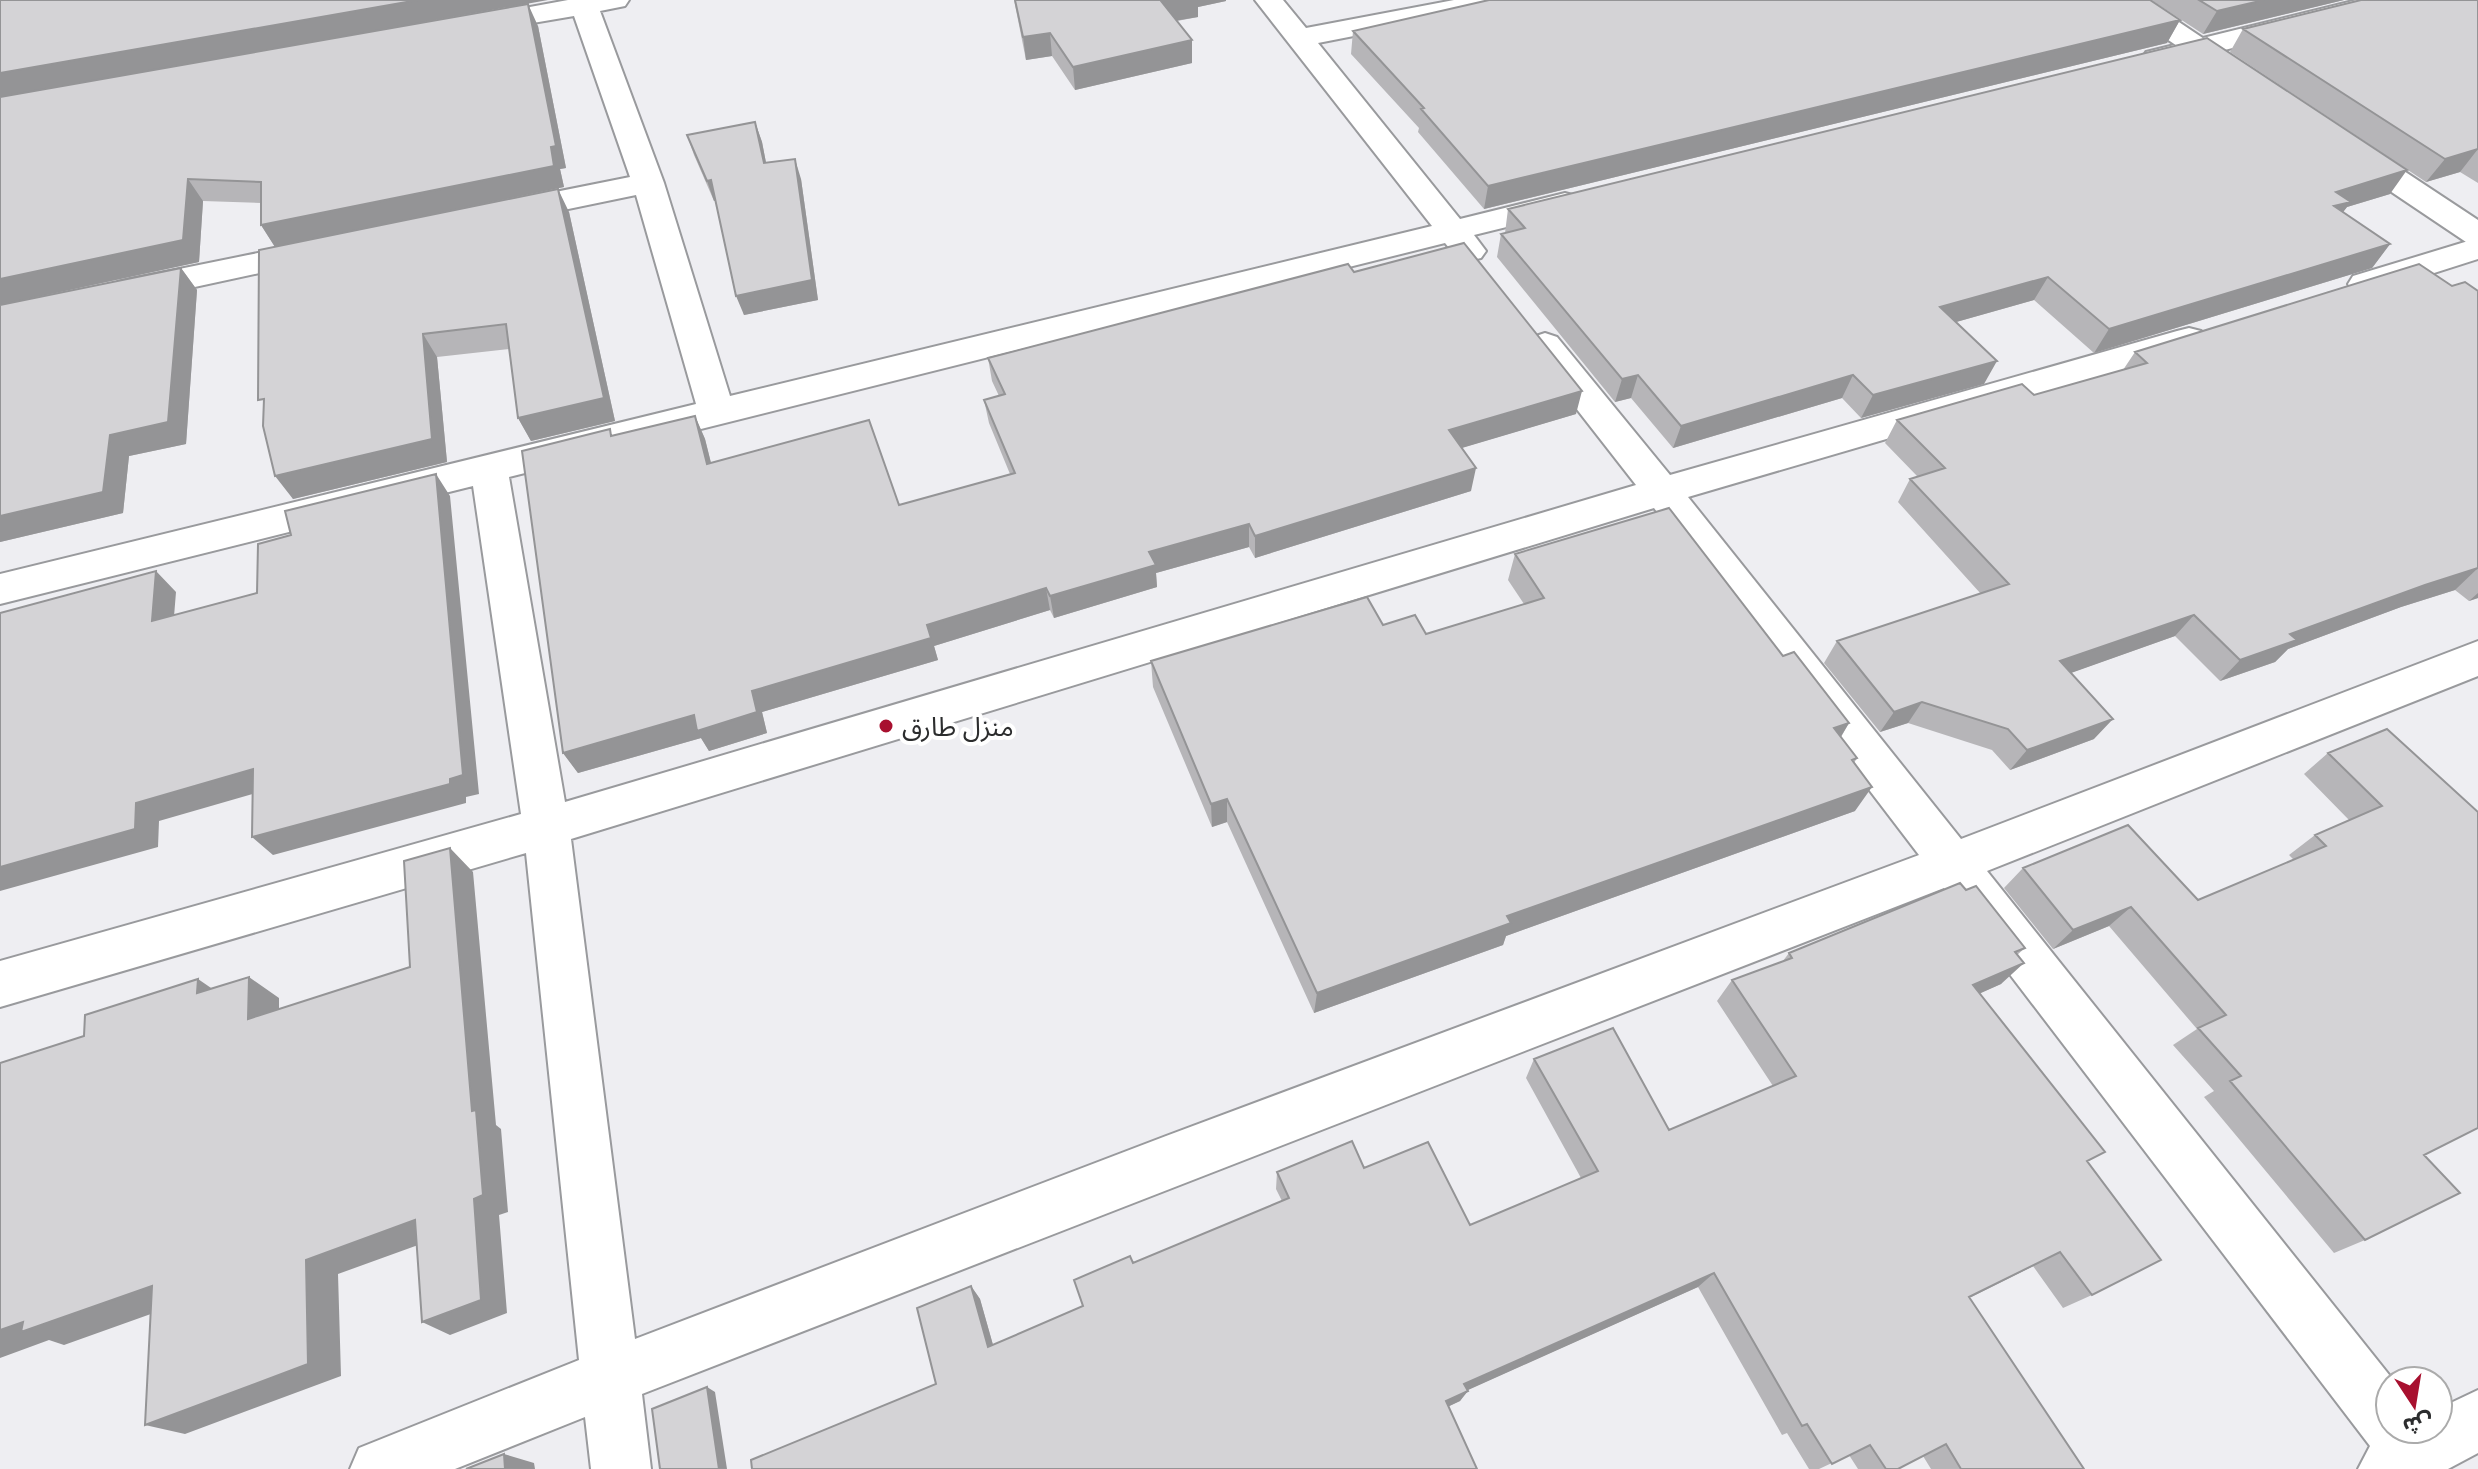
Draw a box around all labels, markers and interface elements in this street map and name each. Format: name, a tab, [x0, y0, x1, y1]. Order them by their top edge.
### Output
place label: منزل طارق	[902, 708, 1014, 744]
marker: منزل طارق	[877, 717, 895, 735]
north arrow	[2374, 1365, 2454, 1445]
text: ش	[2401, 1408, 2436, 1443]

